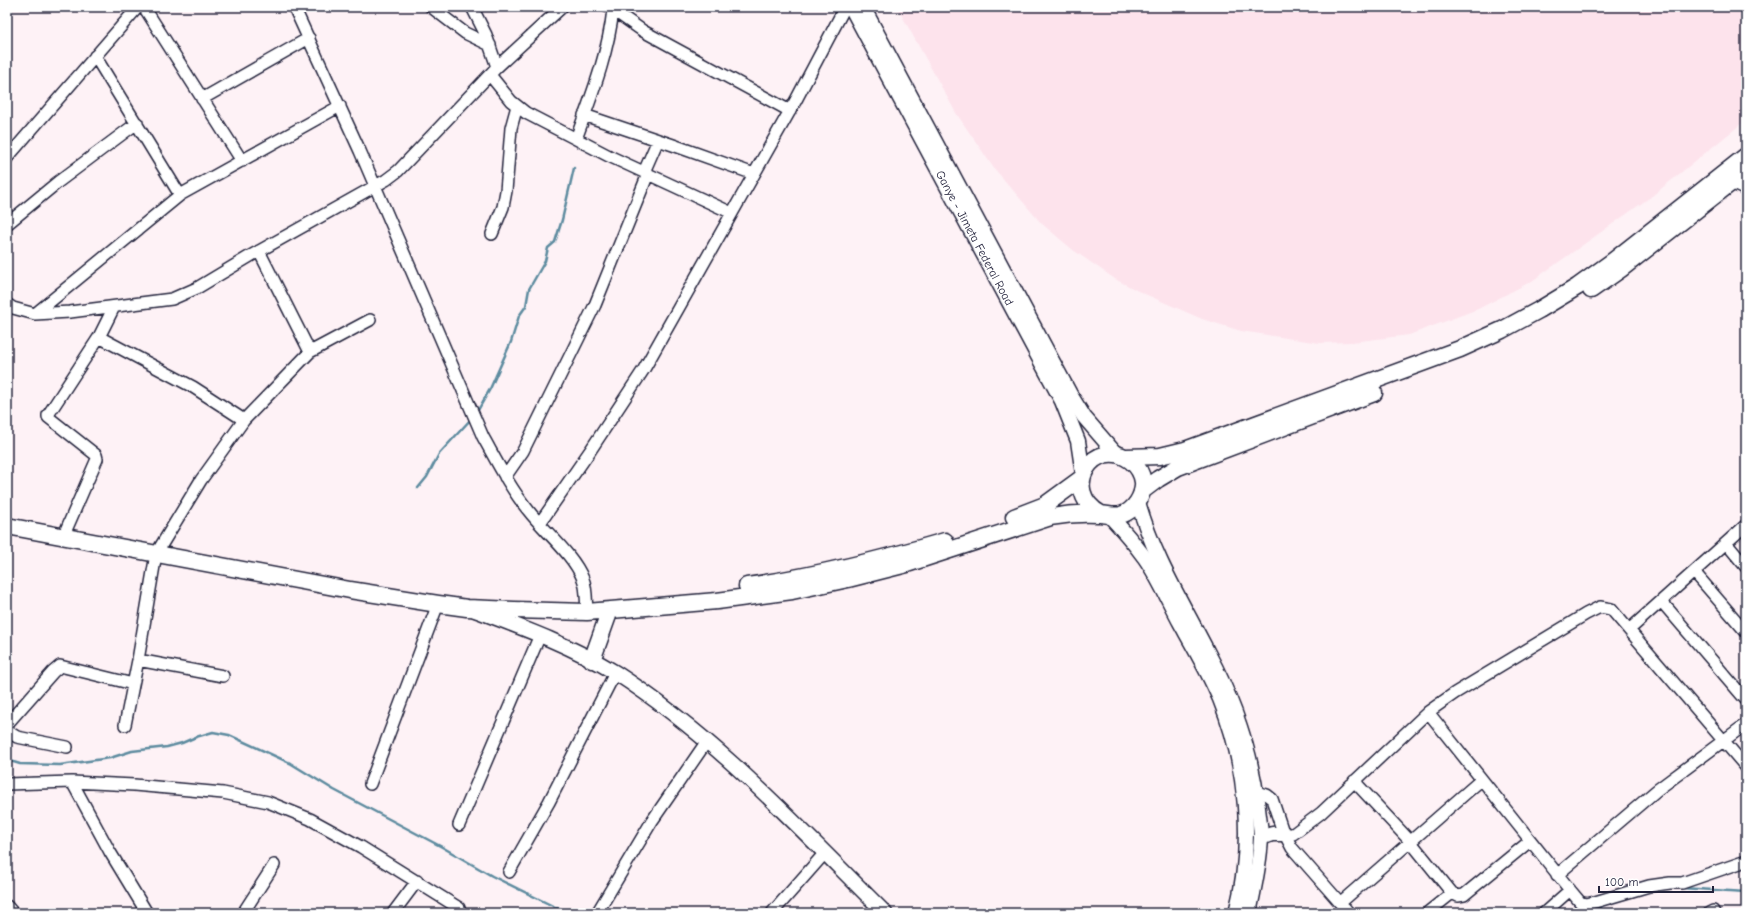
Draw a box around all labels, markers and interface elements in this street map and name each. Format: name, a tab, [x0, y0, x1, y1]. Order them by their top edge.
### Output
street label: Ganye - Jimeta Federal Road	[933, 168, 1017, 308]
scale bar	[1599, 868, 1713, 894]
text: 100 m	[1605, 875, 1638, 889]

